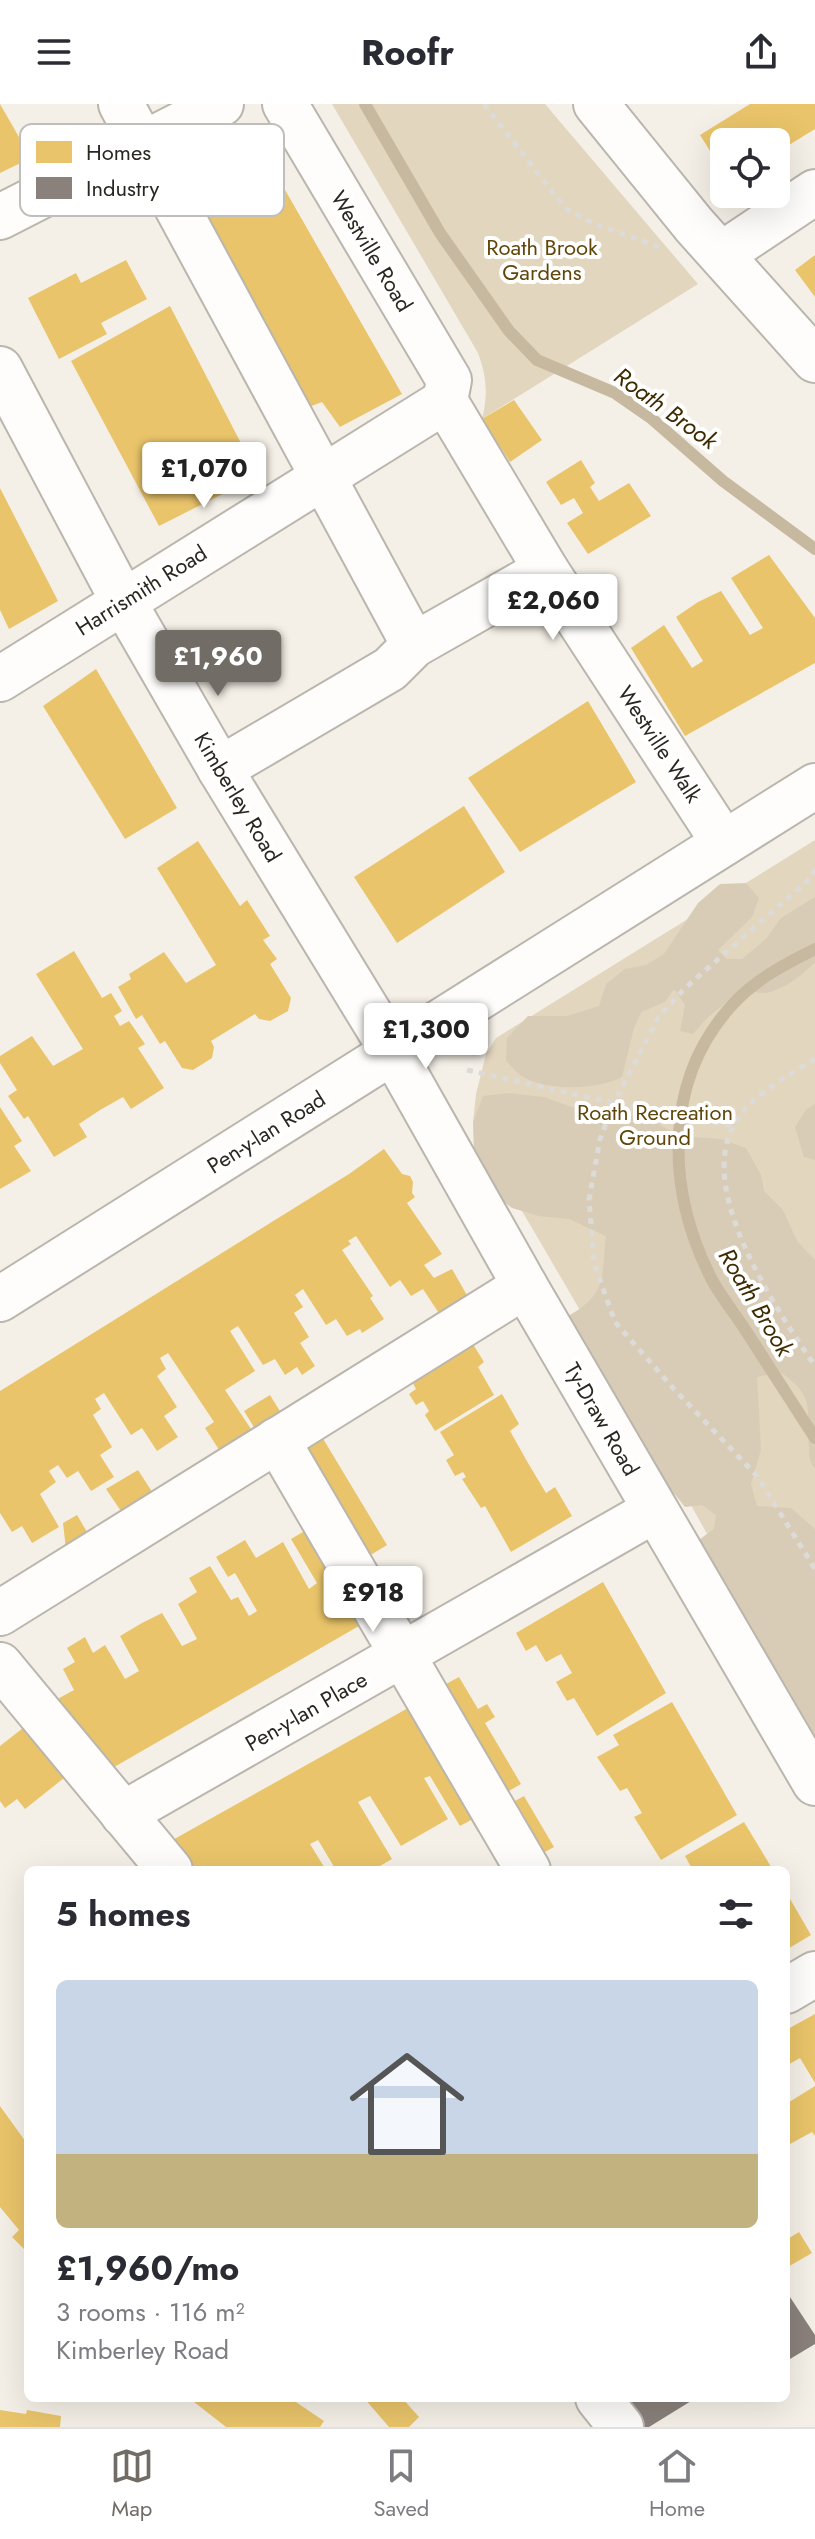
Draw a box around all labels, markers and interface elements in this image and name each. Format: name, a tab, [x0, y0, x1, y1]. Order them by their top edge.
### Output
text: Roofr	[361, 26, 454, 78]
icon: menu	[32, 30, 76, 74]
icon: share	[739, 30, 783, 74]
legend	[20, 124, 284, 216]
map controls	[710, 128, 790, 208]
button: locate	[710, 128, 790, 208]
text: Homes	[86, 136, 151, 168]
text: Industry	[86, 172, 159, 204]
street label: Westville Road	[323, 184, 421, 318]
park label: Roath Brook Gardens	[486, 231, 598, 288]
water label: Roath Brook	[607, 358, 726, 459]
pin: £1,070	[139, 442, 269, 510]
text: £1,070	[160, 449, 248, 487]
street label: Harrismith Road	[69, 537, 213, 643]
pin: £2,060	[488, 574, 618, 642]
text: £2,060	[506, 581, 600, 619]
pin: £1,960	[153, 630, 283, 698]
text: £1,960	[173, 637, 263, 675]
street label: Westville Walk	[610, 679, 710, 809]
street label: Kimberley Road	[187, 726, 289, 868]
pin: £1,300	[361, 1003, 491, 1071]
text: £1,300	[382, 1010, 470, 1048]
street label: Pen-y-lan Road	[201, 1083, 331, 1181]
park label: Roath Recreation Ground	[577, 1096, 733, 1153]
water label: Roath Brook	[710, 1241, 803, 1364]
street label: Ty-Draw Road	[557, 1356, 647, 1482]
pin: £918	[326, 1566, 420, 1634]
text: £918	[342, 1573, 404, 1611]
street label: Pen-y-lan Place	[239, 1663, 373, 1759]
text: 5 homes	[56, 1890, 190, 1939]
icon: filters	[714, 1892, 758, 1936]
icon: home	[335, 2032, 479, 2176]
text: £1,960/mo	[56, 2244, 239, 2293]
text: 3 rooms · 116 m²	[56, 2293, 245, 2331]
text: Kimberley Road	[56, 2331, 229, 2369]
tab: Map	[110, 2444, 154, 2524]
tab: Saved	[374, 2444, 429, 2524]
tab: Home	[649, 2444, 705, 2524]

